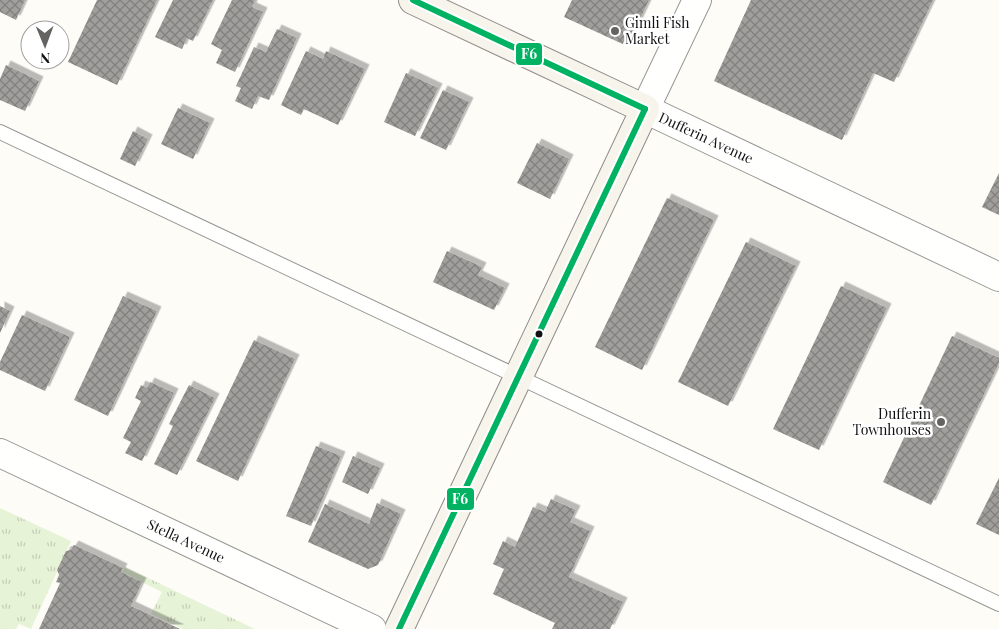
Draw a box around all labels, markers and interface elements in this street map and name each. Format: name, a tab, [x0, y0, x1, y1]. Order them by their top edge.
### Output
place label: Gimli Fish Market	[625, 13, 690, 48]
north arrow	[20, 20, 70, 70]
marker: Gimli Fish Market	[609, 25, 621, 37]
line badge: F6	[515, 42, 543, 66]
text: F6	[521, 44, 537, 63]
text: N	[40, 49, 50, 68]
street label: Dufferin Avenue	[656, 107, 757, 168]
unlabelled marker	[534, 329, 544, 339]
place label: Dufferin Townhouses	[853, 404, 932, 439]
marker: Dufferin Townhouses	[935, 416, 947, 428]
line badge: F6	[446, 487, 475, 511]
text: F6	[452, 489, 468, 508]
street label: Stella Avenue	[144, 514, 228, 567]

